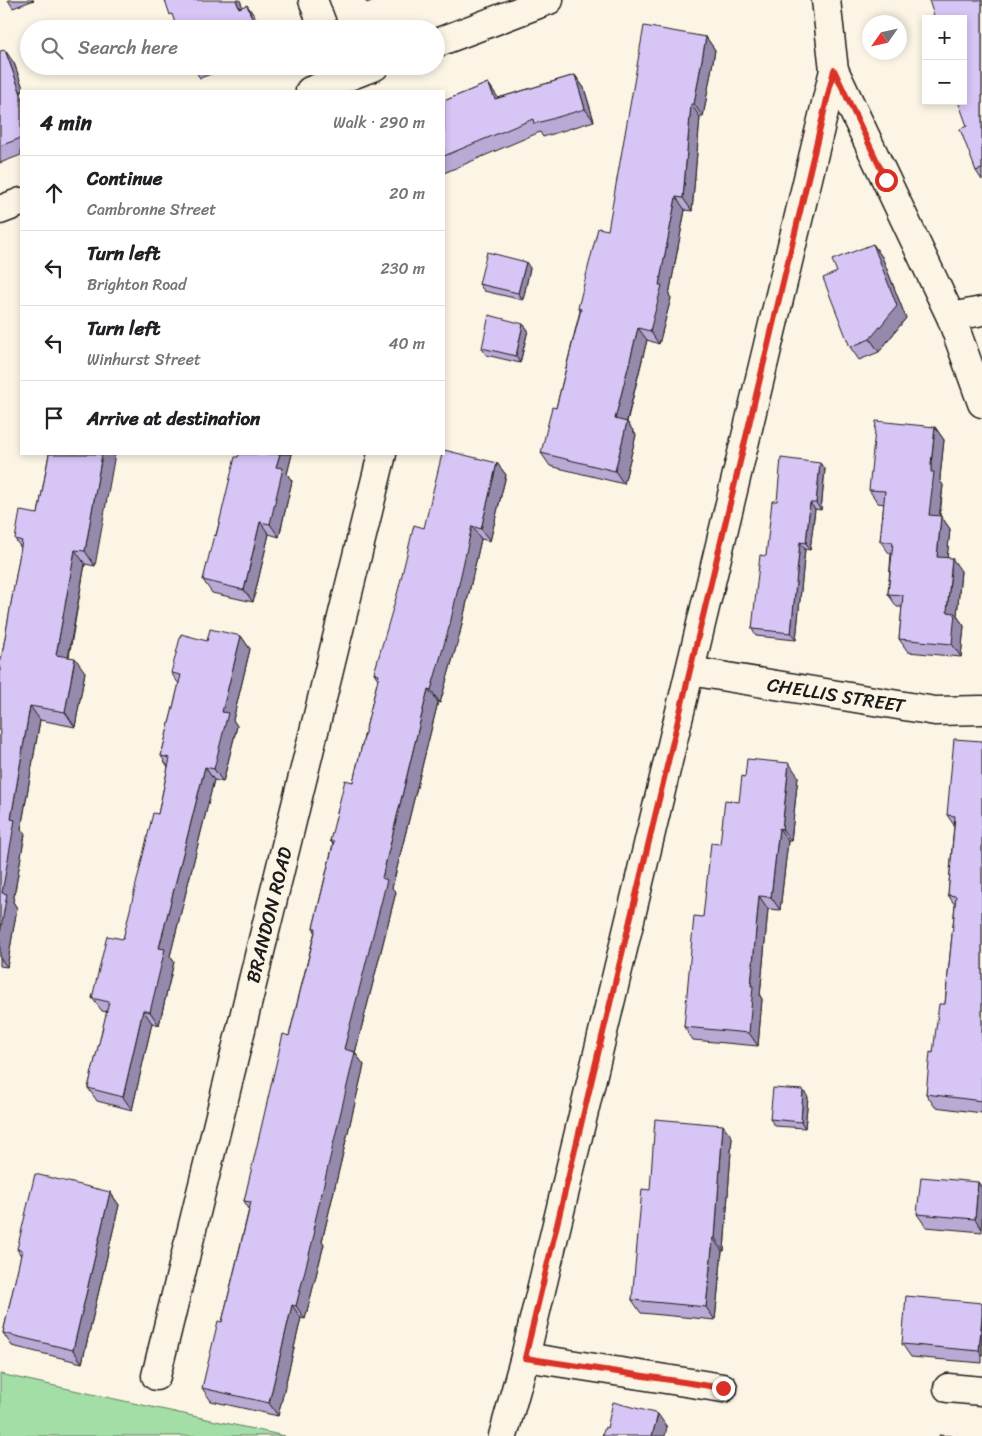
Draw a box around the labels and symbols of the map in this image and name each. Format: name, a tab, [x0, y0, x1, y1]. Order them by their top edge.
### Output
north arrow	[862, 15, 907, 60]
route start	[875, 169, 898, 192]
street label: CHELLIS STREET	[765, 668, 909, 722]
street label: BRANDON ROAD	[236, 843, 302, 986]
route end	[712, 1377, 735, 1400]

